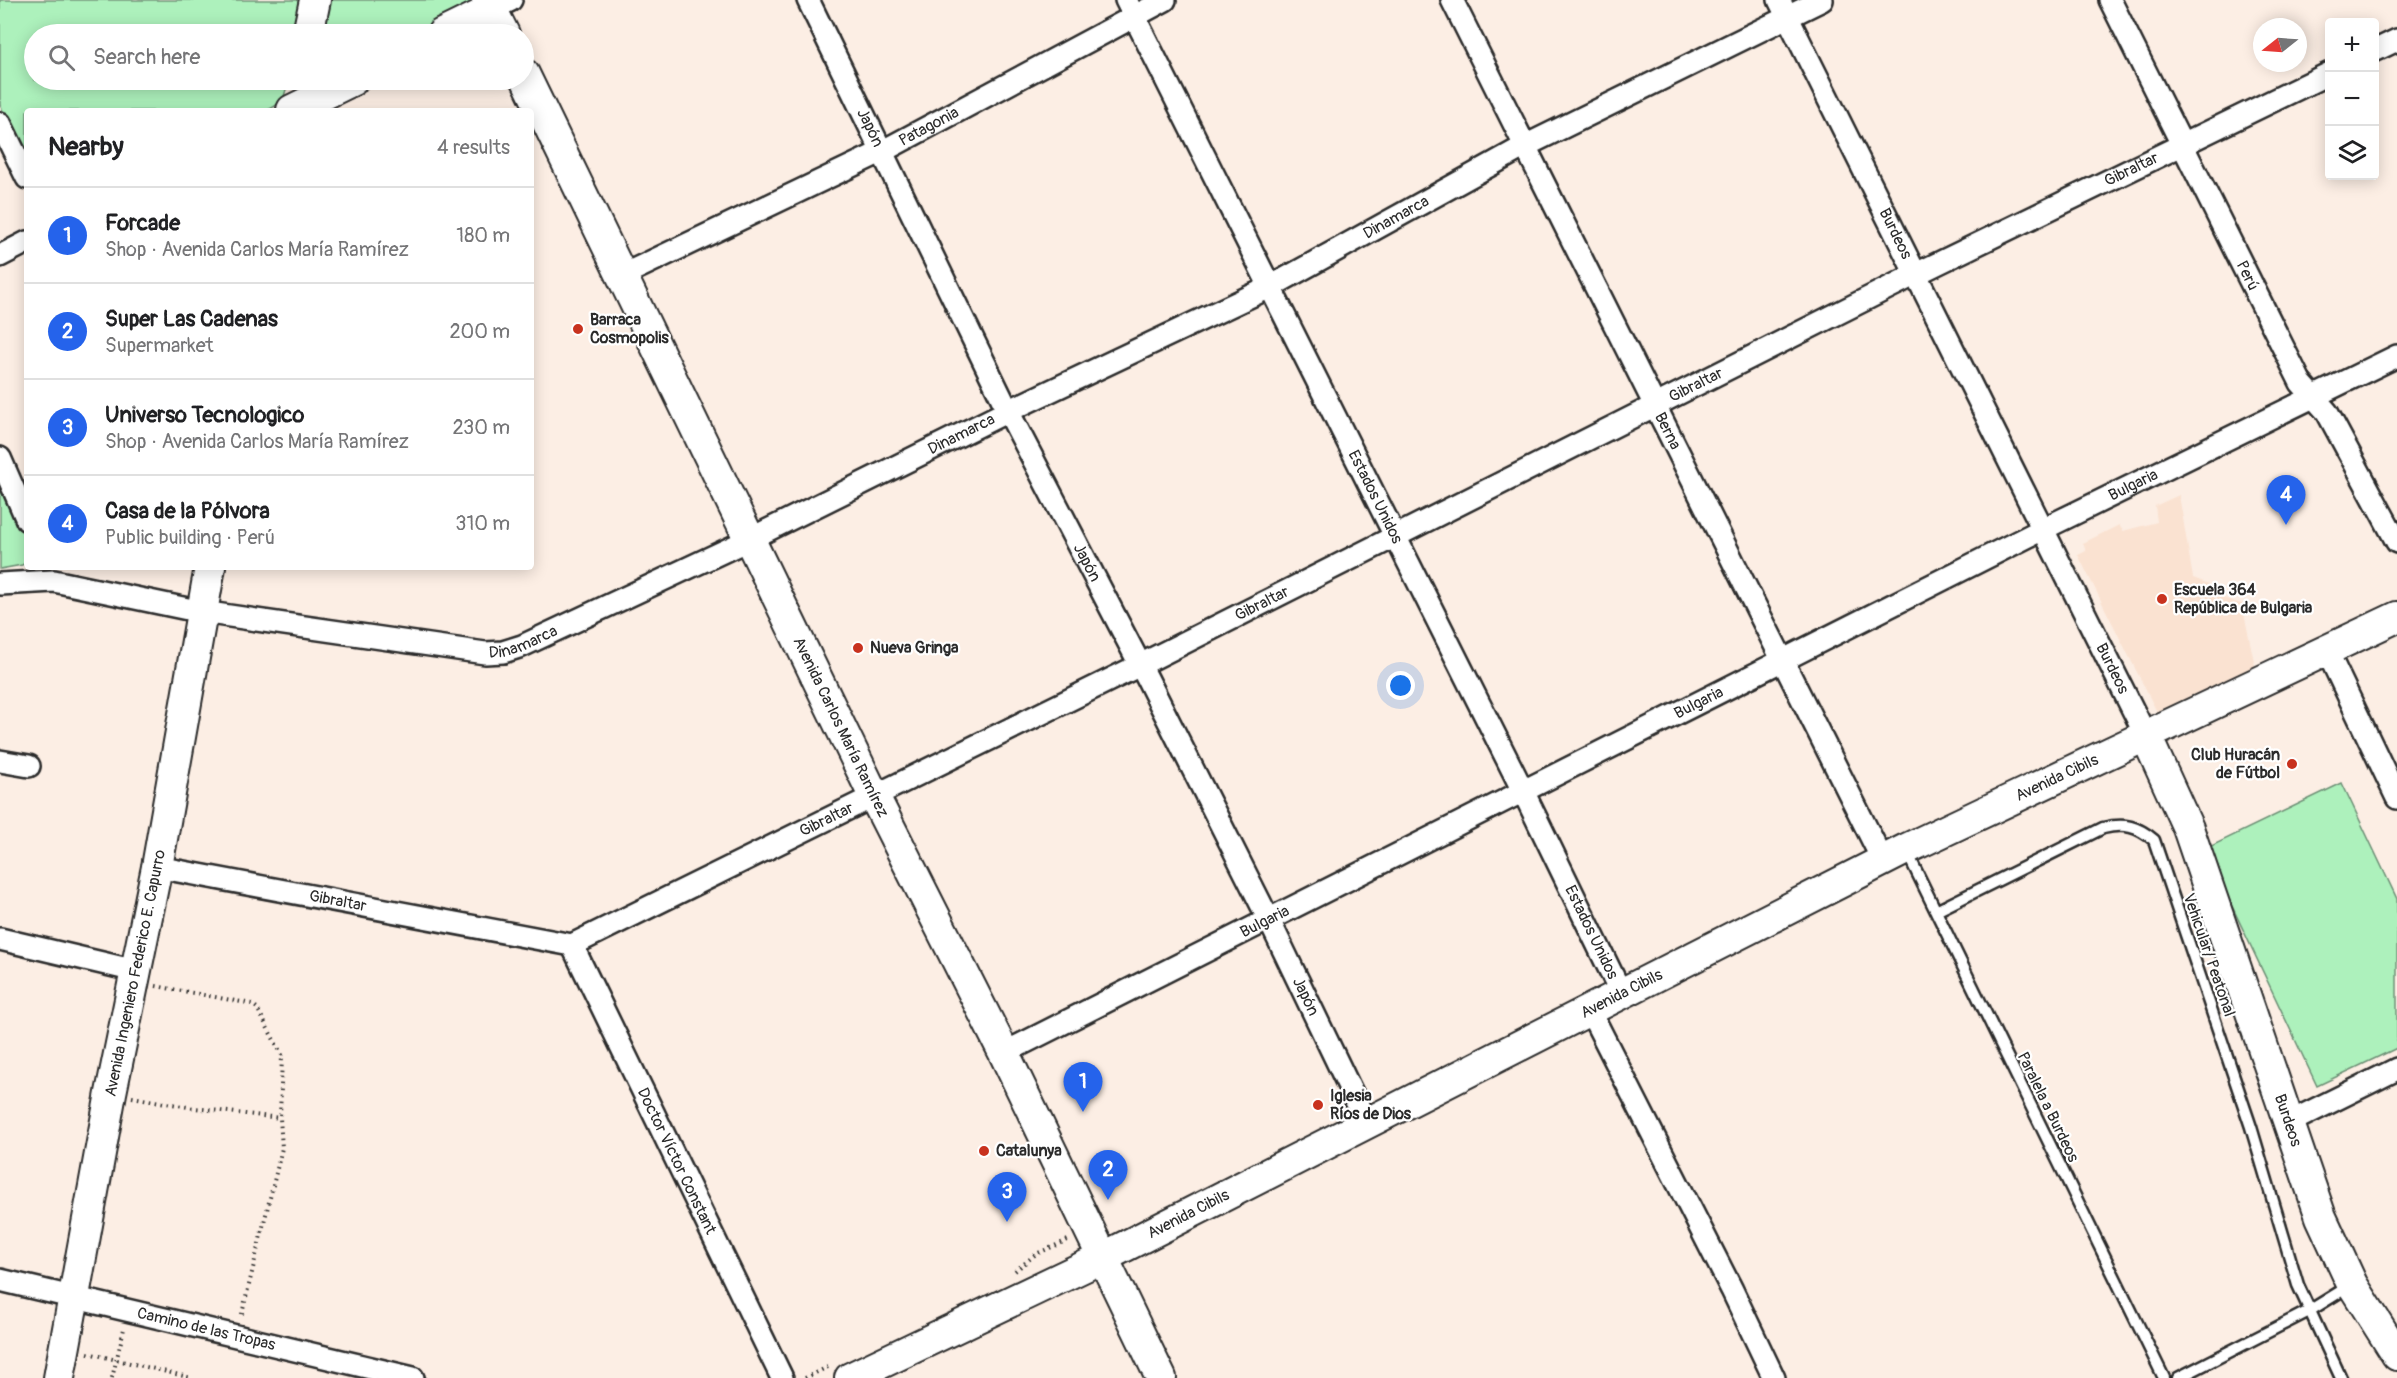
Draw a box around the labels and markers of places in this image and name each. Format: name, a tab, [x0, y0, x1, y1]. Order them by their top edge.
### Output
place label: Barraca Cosmopolis	[590, 310, 669, 348]
marker: Barraca Cosmopolis	[571, 322, 585, 336]
pin: 4	[2266, 476, 2306, 525]
place label: Escuela 364 República de Bulgaria	[2174, 580, 2313, 618]
marker: Escuela 364 República de Bulgaria	[2155, 592, 2169, 606]
place label: Nueva Gringa	[870, 638, 959, 658]
marker: Nueva Gringa	[851, 641, 865, 655]
place label: Club Huracán de Fútbol	[2191, 745, 2280, 783]
marker: Club Huracán de Fútbol	[2285, 757, 2299, 771]
pin: 1	[1064, 1062, 1102, 1112]
place label: Iglesia Ríos de Dios	[1330, 1086, 1412, 1124]
marker: Iglesia Ríos de Dios	[1311, 1098, 1325, 1112]
place label: Catalunya	[996, 1141, 1062, 1161]
marker: Catalunya	[977, 1144, 991, 1158]
pin: 2	[1088, 1150, 1128, 1200]
pin: 3	[988, 1172, 1026, 1222]

